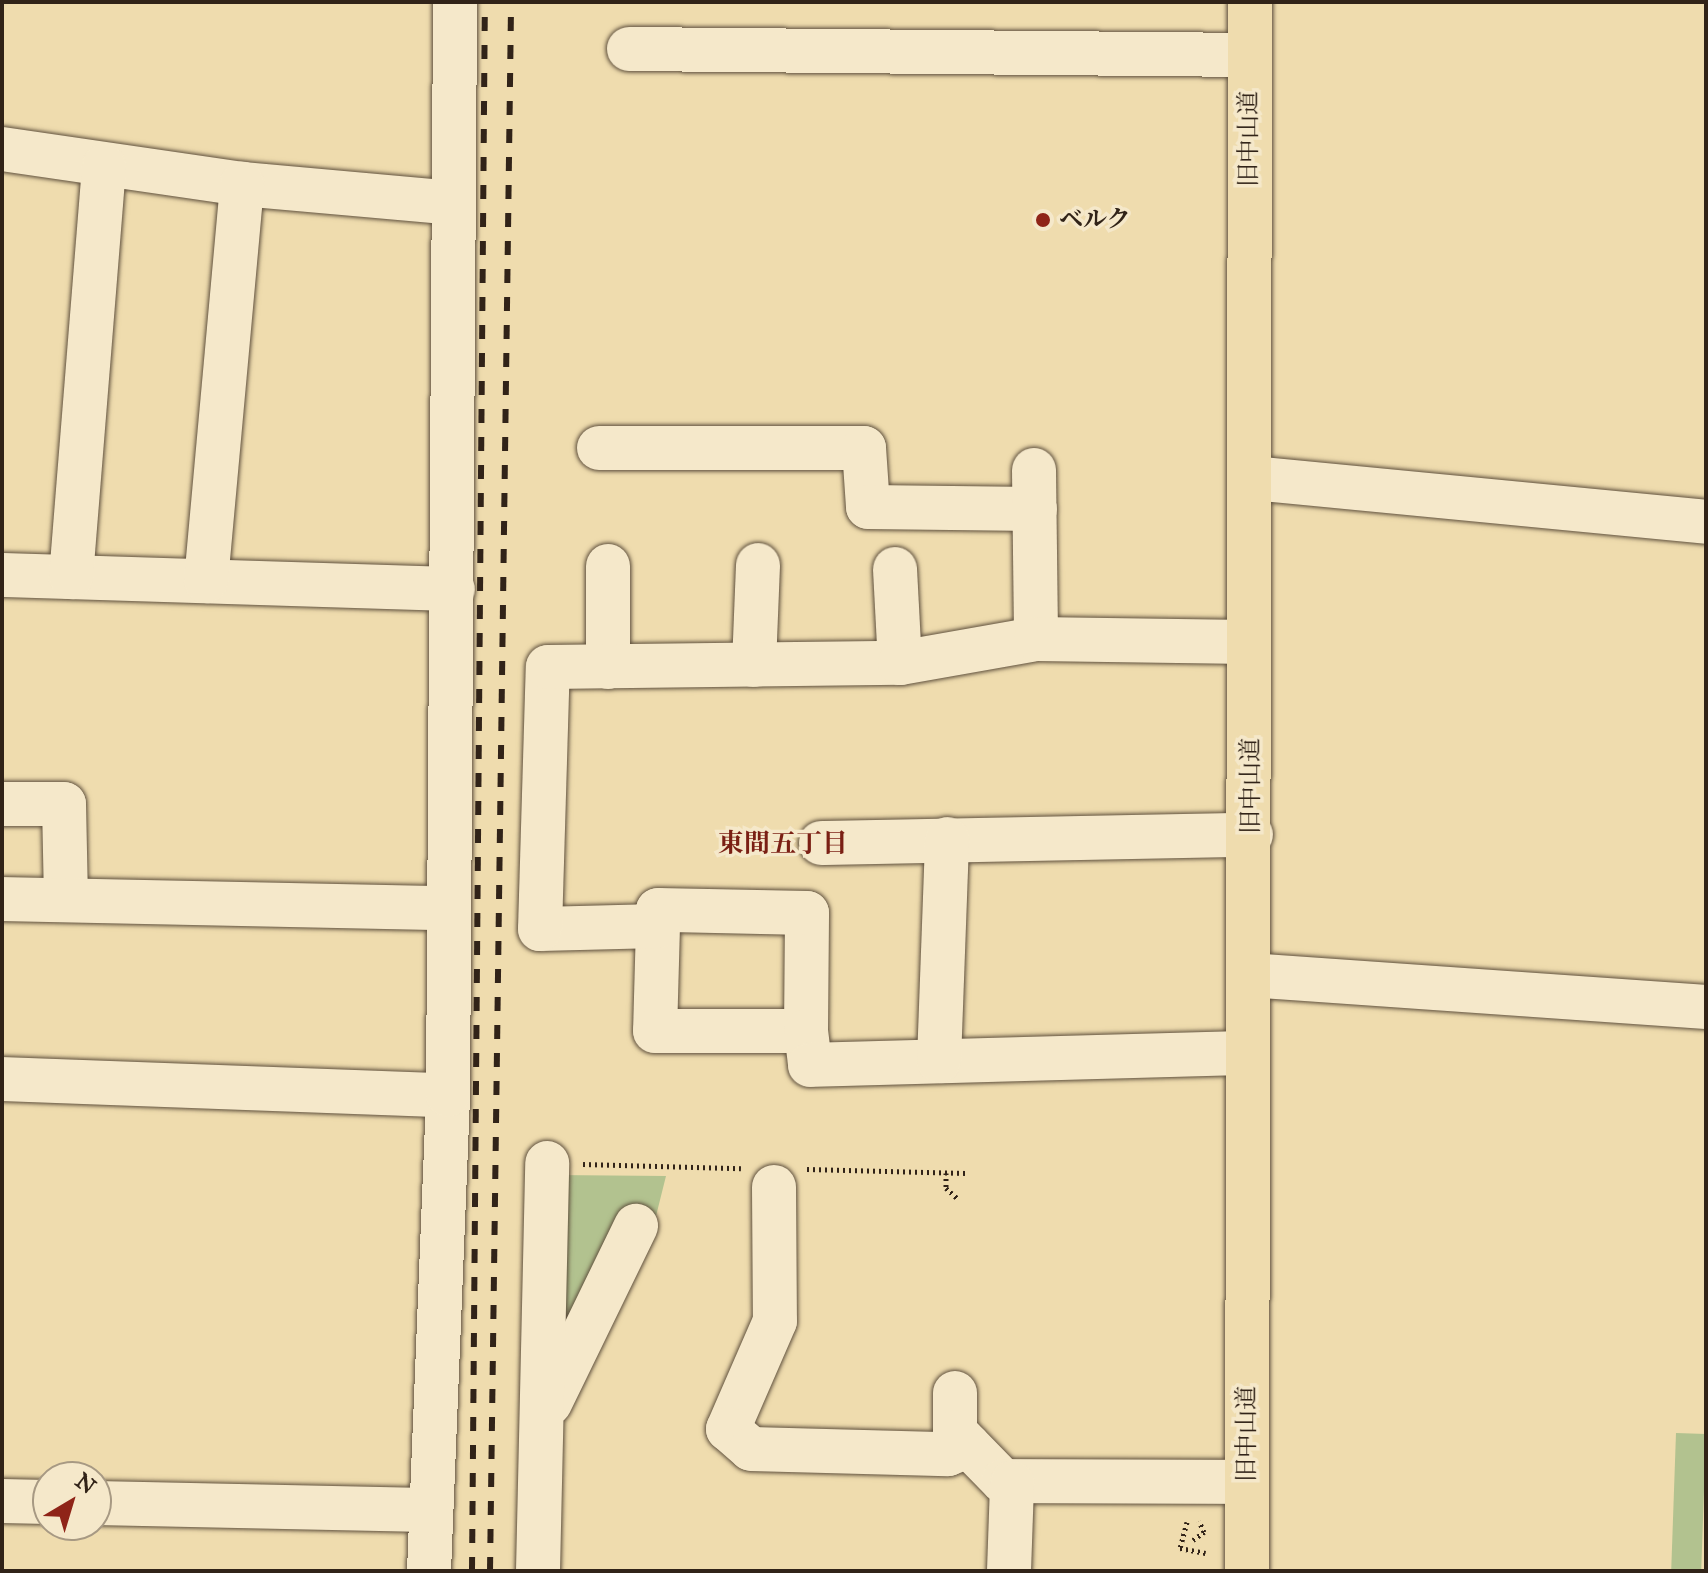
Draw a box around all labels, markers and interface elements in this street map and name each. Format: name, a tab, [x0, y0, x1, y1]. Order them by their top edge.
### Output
street label: 旧中山道	[1235, 91, 1263, 187]
place label: ベルク	[1059, 206, 1131, 234]
marker: ベルク	[1034, 211, 1052, 229]
street label: 旧中山道	[1237, 738, 1265, 834]
district label: 東間五丁目	[718, 828, 848, 860]
street label: 旧中山道	[1233, 1386, 1261, 1482]
north arrow	[32, 1461, 112, 1541]
text: N	[70, 1467, 102, 1500]

